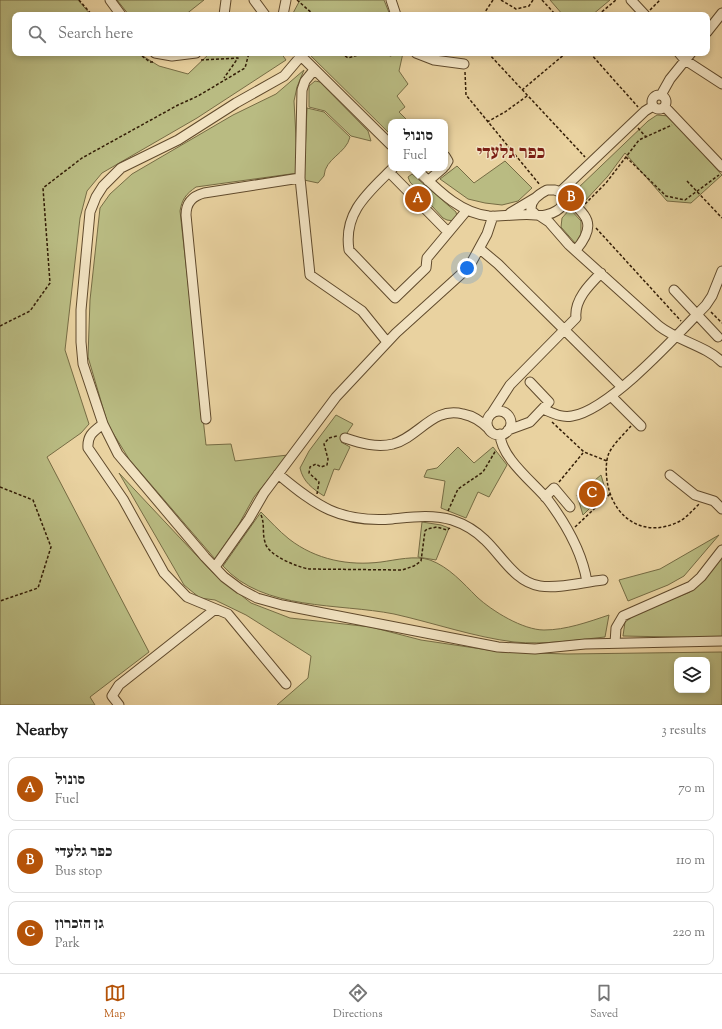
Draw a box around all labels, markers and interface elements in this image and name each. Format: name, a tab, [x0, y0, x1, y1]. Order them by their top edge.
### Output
search box	[12, 12, 710, 56]
icon: search	[26, 23, 48, 45]
text: Search here	[58, 24, 133, 45]
popup	[388, 119, 448, 171]
text: סונול	[403, 126, 433, 147]
district label: כפר גלעדי	[477, 141, 545, 167]
text: Fuel	[403, 147, 427, 165]
pin: B	[558, 183, 584, 213]
pin: A	[405, 184, 431, 214]
your location	[457, 258, 477, 278]
pin: C	[579, 479, 605, 509]
map controls	[674, 657, 710, 693]
button: layers	[674, 657, 710, 693]
text: Nearby	[16, 719, 68, 743]
text: 3 results	[661, 722, 706, 740]
text: סונול	[55, 770, 85, 791]
text: A	[25, 780, 35, 798]
text: 70 m	[678, 780, 705, 798]
text: Fuel	[55, 791, 79, 809]
text: כפר גלעדי	[55, 842, 112, 863]
text: B	[26, 852, 34, 870]
text: 110 m	[676, 852, 705, 870]
text: Bus stop	[55, 863, 102, 881]
text: גן הזכרון	[55, 914, 104, 935]
text: C	[25, 924, 35, 942]
text: 220 m	[672, 924, 705, 942]
text: Park	[55, 935, 80, 953]
tab: Map	[104, 982, 126, 1022]
tab: Directions	[333, 982, 383, 1022]
tab: Saved	[590, 982, 618, 1022]

